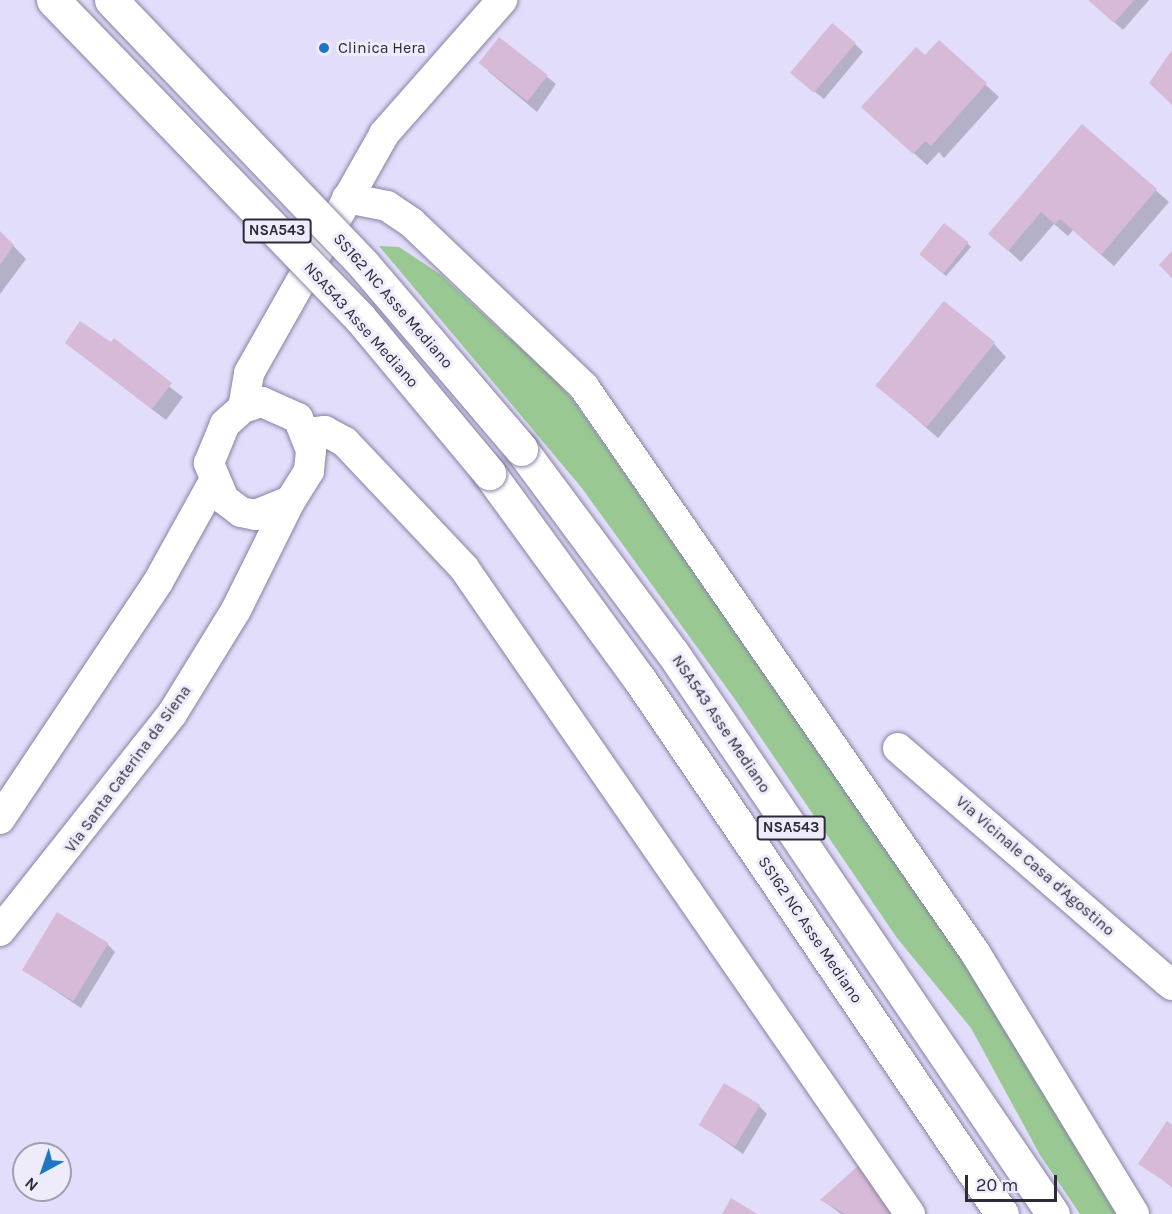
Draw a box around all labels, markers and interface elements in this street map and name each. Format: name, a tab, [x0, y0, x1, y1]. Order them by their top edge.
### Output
place label: Clinica Hera	[338, 38, 426, 58]
marker: Clinica Hera	[315, 39, 333, 57]
road number: NSA543	[242, 219, 312, 243]
street label: SS162 NC Asse Mediano	[329, 230, 457, 372]
street label: NSA543 Asse Mediano	[300, 258, 422, 392]
street label: NSA543 Asse Mediano	[668, 651, 774, 797]
street label: Via Santa Caterina da Siena	[61, 682, 195, 856]
street label: Via Vicinale Casa d'Agostino	[952, 792, 1118, 940]
road number: NSA543	[756, 816, 826, 840]
street label: SS162 NC Asse Mediano	[754, 853, 866, 1007]
north arrow	[12, 1142, 72, 1202]
scale bar	[968, 1163, 1060, 1201]
text: N	[21, 1174, 42, 1196]
text: 20 m	[976, 1174, 1018, 1196]

